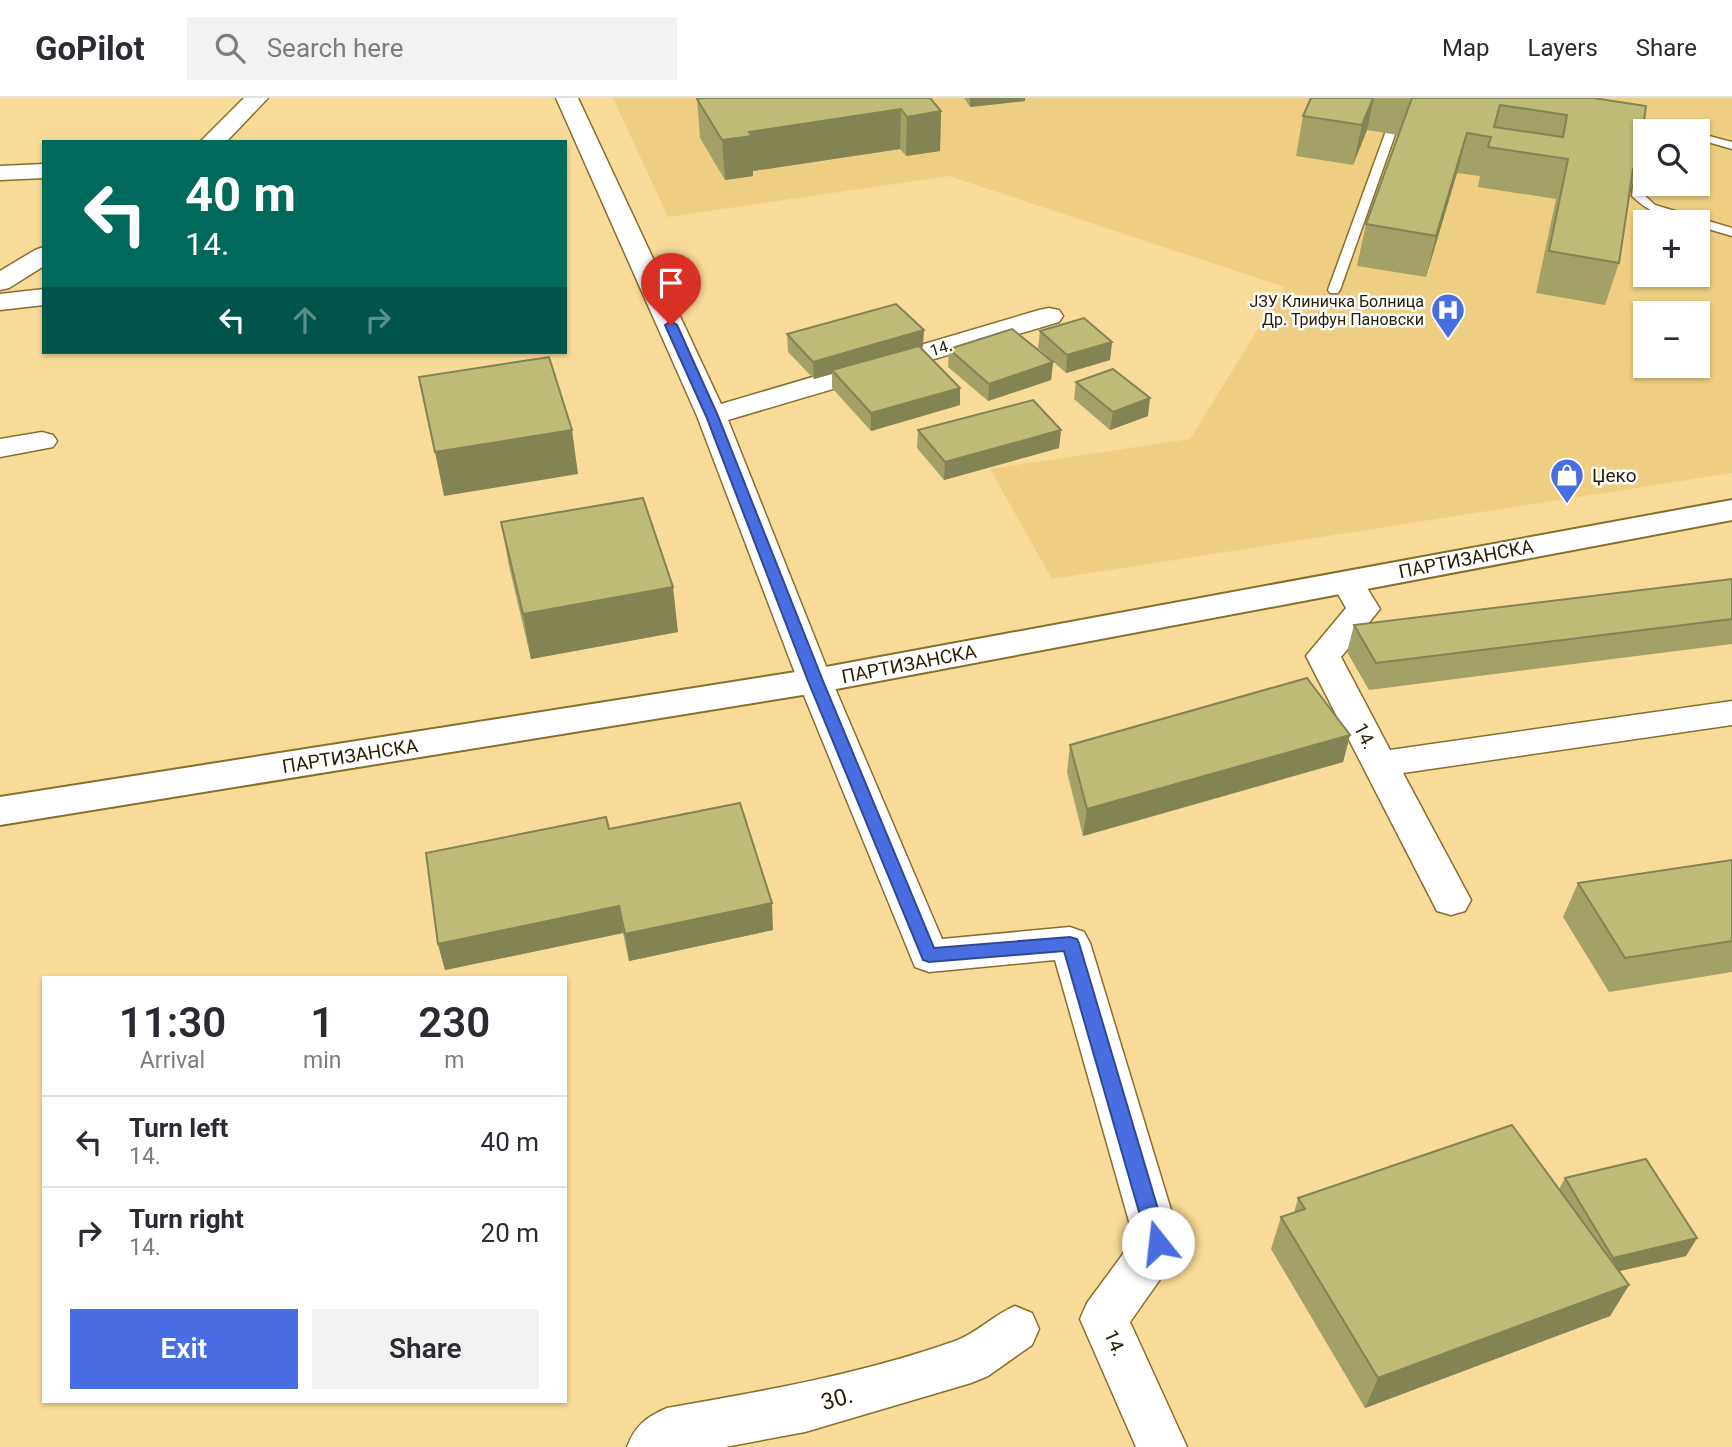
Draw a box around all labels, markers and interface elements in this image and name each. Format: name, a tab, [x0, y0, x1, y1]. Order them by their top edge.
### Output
search box	[187, 17, 677, 80]
text: GoPilot	[35, 29, 145, 68]
icon: search	[211, 29, 249, 67]
text: Search here	[267, 33, 403, 63]
text: Map	[1442, 34, 1490, 62]
text: Layers	[1528, 34, 1598, 62]
text: Share	[1636, 34, 1697, 62]
map controls	[1633, 119, 1710, 378]
button: search	[1633, 119, 1710, 196]
text: 40 m	[185, 166, 296, 223]
icon: left	[70, 168, 161, 259]
button: +	[1633, 210, 1710, 287]
text: 14.	[185, 225, 229, 263]
pin	[641, 253, 701, 325]
icon: arrive	[652, 264, 690, 302]
hospital icon: ЈЗУ Клиничка Болница Др. Трифун Пановски	[1429, 291, 1467, 340]
place label: ЈЗУ Клиничка Болница Др. Трифун Пановски	[1250, 292, 1424, 329]
icon: left	[213, 301, 251, 339]
icon: ahead	[286, 301, 324, 339]
icon: right	[359, 301, 397, 339]
button: −	[1633, 301, 1710, 378]
street label: 14.	[928, 336, 954, 360]
shop icon: Џеко	[1548, 456, 1586, 505]
place label: Џеко	[1592, 464, 1637, 487]
street label: ПАРТИЗАНСКА	[1397, 535, 1536, 583]
street label: ПАРТИЗАНСКА	[840, 640, 979, 688]
street label: 14.	[1349, 719, 1381, 753]
street label: ПАРТИЗАНСКА	[281, 734, 420, 778]
text: 11:30	[119, 998, 226, 1047]
text: 1	[310, 998, 334, 1047]
text: 230	[418, 998, 490, 1047]
text: Arrival	[140, 1047, 205, 1074]
text: min	[303, 1047, 341, 1074]
text: m	[444, 1047, 464, 1074]
text: Turn left	[129, 1113, 228, 1143]
icon: left	[70, 1123, 108, 1161]
text: 40 m	[481, 1127, 539, 1157]
text: 14.	[129, 1143, 161, 1170]
text: Turn right	[129, 1204, 244, 1234]
position arrow	[1121, 1206, 1195, 1280]
icon: right	[70, 1214, 108, 1252]
text: 20 m	[481, 1218, 539, 1248]
text: 14.	[129, 1234, 161, 1261]
button: Exit	[70, 1309, 298, 1389]
button: Share	[312, 1309, 539, 1389]
street label: 14.	[1099, 1326, 1131, 1360]
street label: 30.	[818, 1382, 856, 1416]

